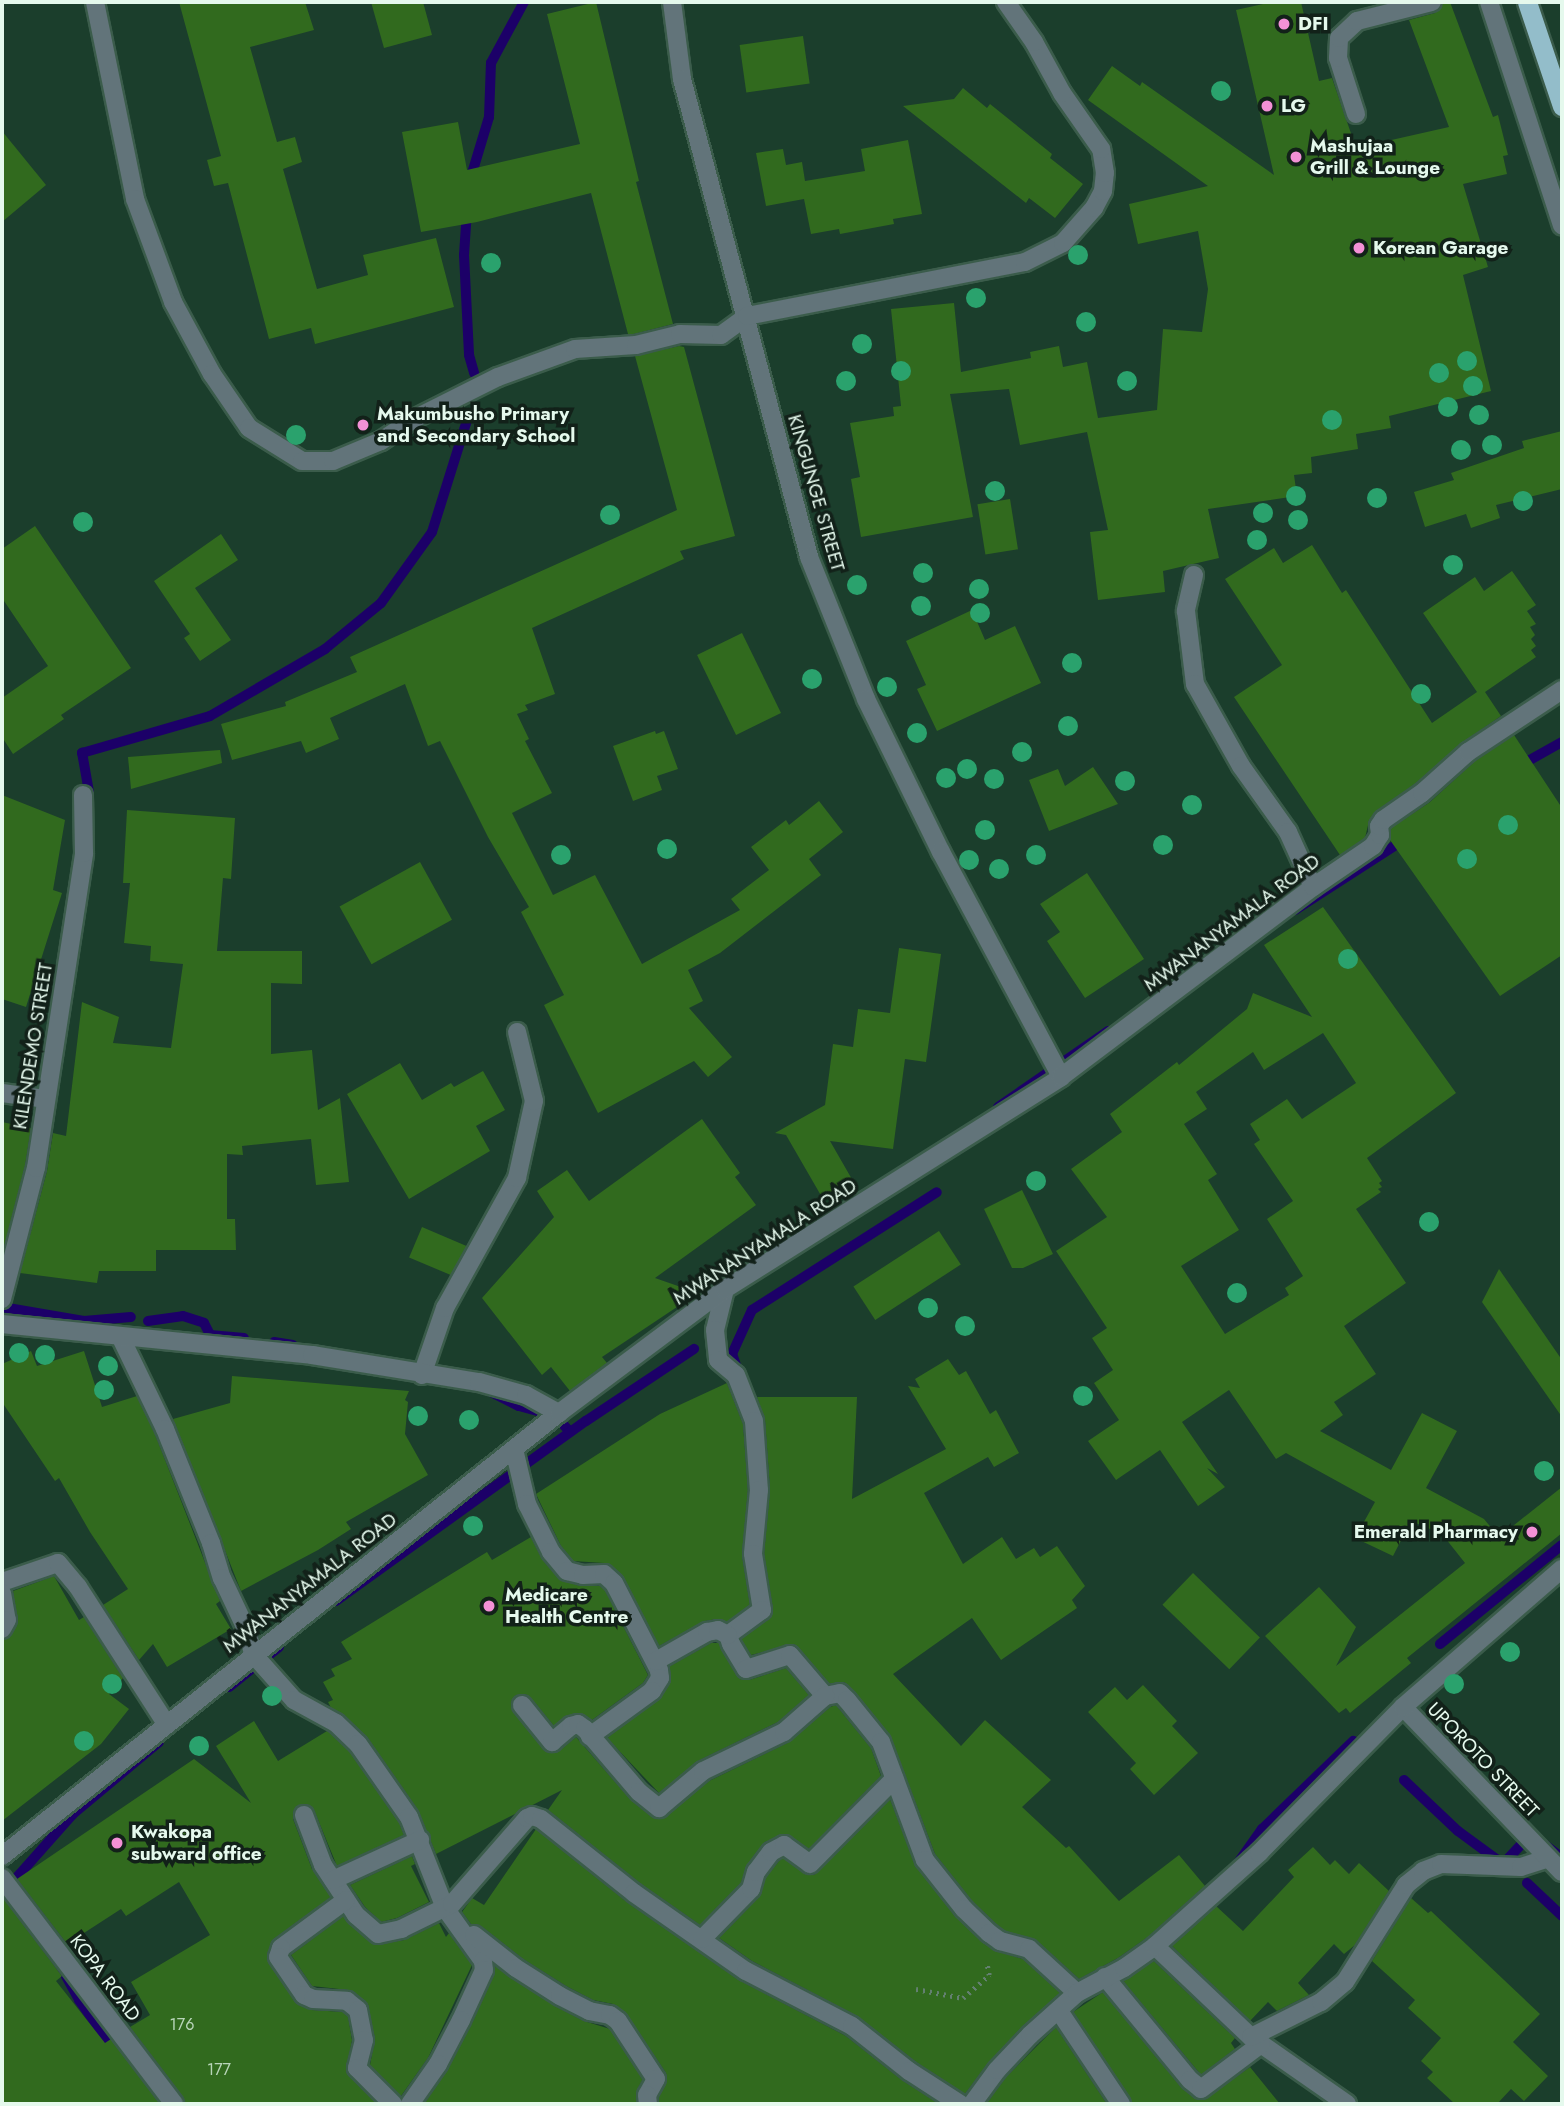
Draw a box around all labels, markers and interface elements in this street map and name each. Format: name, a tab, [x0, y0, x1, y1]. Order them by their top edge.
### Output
place label: DFI	[1298, 13, 1329, 35]
marker: DFI	[1276, 16, 1292, 32]
place label: LG	[1281, 95, 1306, 117]
marker: LG	[1259, 98, 1275, 114]
place label: Mashujaa Grill & Lounge	[1310, 135, 1440, 179]
marker: Mashujaa Grill & Lounge	[1288, 149, 1304, 165]
place label: Korean Garage	[1373, 237, 1508, 259]
marker: Korean Garage	[1351, 240, 1367, 256]
place label: Makumbusho Primary and Secondary School	[377, 403, 575, 447]
street label: KINGUNGE STREET	[783, 412, 849, 574]
marker: Makumbusho Primary and Secondary School	[355, 417, 371, 433]
street label: MWANANYAMALA ROAD	[1140, 850, 1324, 996]
street label: KILENDEMO STREET	[9, 961, 57, 1131]
street label: MWANANYAMALA ROAD	[669, 1174, 861, 1310]
street label: MWANANYAMALA ROAD	[219, 1508, 401, 1658]
place label: Emerald Pharmacy	[1354, 1521, 1518, 1543]
marker: Emerald Pharmacy	[1524, 1524, 1540, 1540]
place label: Medicare Health Centre	[505, 1584, 628, 1628]
marker: Medicare Health Centre	[479, 1596, 499, 1616]
street label: UPOROTO STREET	[1422, 1698, 1544, 1822]
place label: Kwakopa subward office	[131, 1821, 262, 1865]
marker: Kwakopa subward office	[109, 1835, 125, 1851]
street label: KOPA ROAD	[65, 1930, 145, 2026]
house number: 176	[170, 2015, 194, 2035]
house number: 177	[207, 2060, 231, 2080]

